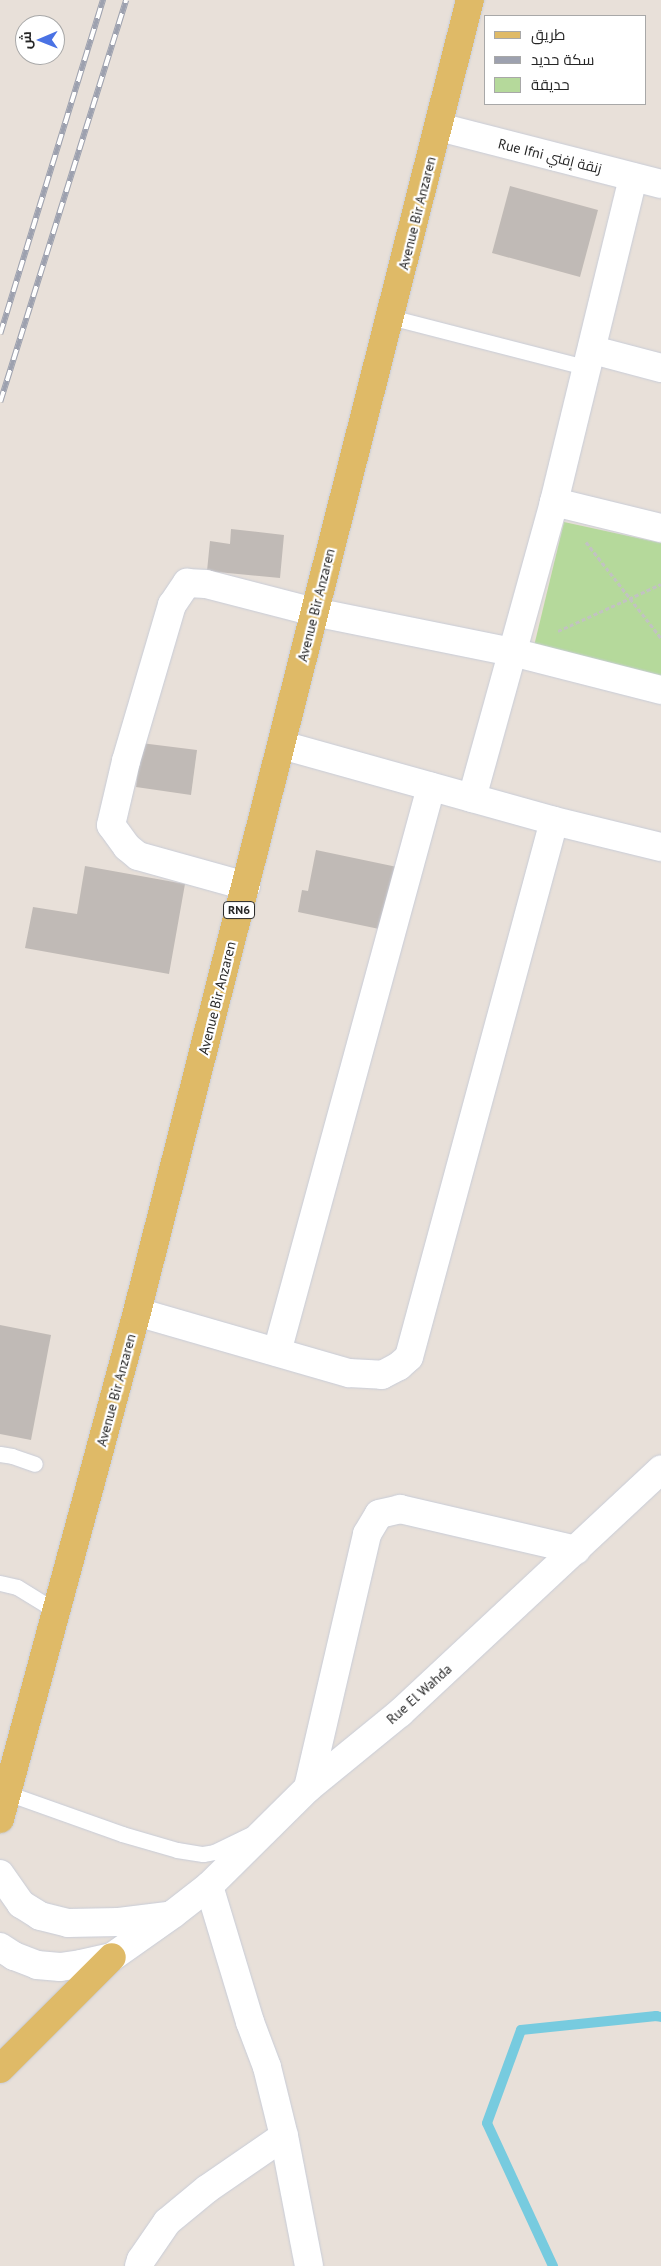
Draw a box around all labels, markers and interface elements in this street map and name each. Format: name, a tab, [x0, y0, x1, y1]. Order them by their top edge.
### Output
north arrow	[15, 15, 65, 65]
legend	[483, 15, 646, 105]
text: طريق	[531, 25, 565, 44]
text: ش	[17, 31, 35, 49]
text: سكة حديد	[531, 50, 594, 69]
text: حديقة	[531, 75, 570, 94]
street label: Rue Ifni زنقة إفني	[496, 135, 604, 177]
street label: Avenue Bir Anzaren	[395, 154, 439, 272]
street label: Avenue Bir Anzaren	[294, 546, 338, 664]
road number: RN6	[223, 900, 255, 920]
street label: Avenue Bir Anzaren	[195, 939, 239, 1057]
street label: Avenue Bir Anzaren	[93, 1332, 139, 1448]
street label: Rue El Wahda	[383, 1660, 455, 1728]

